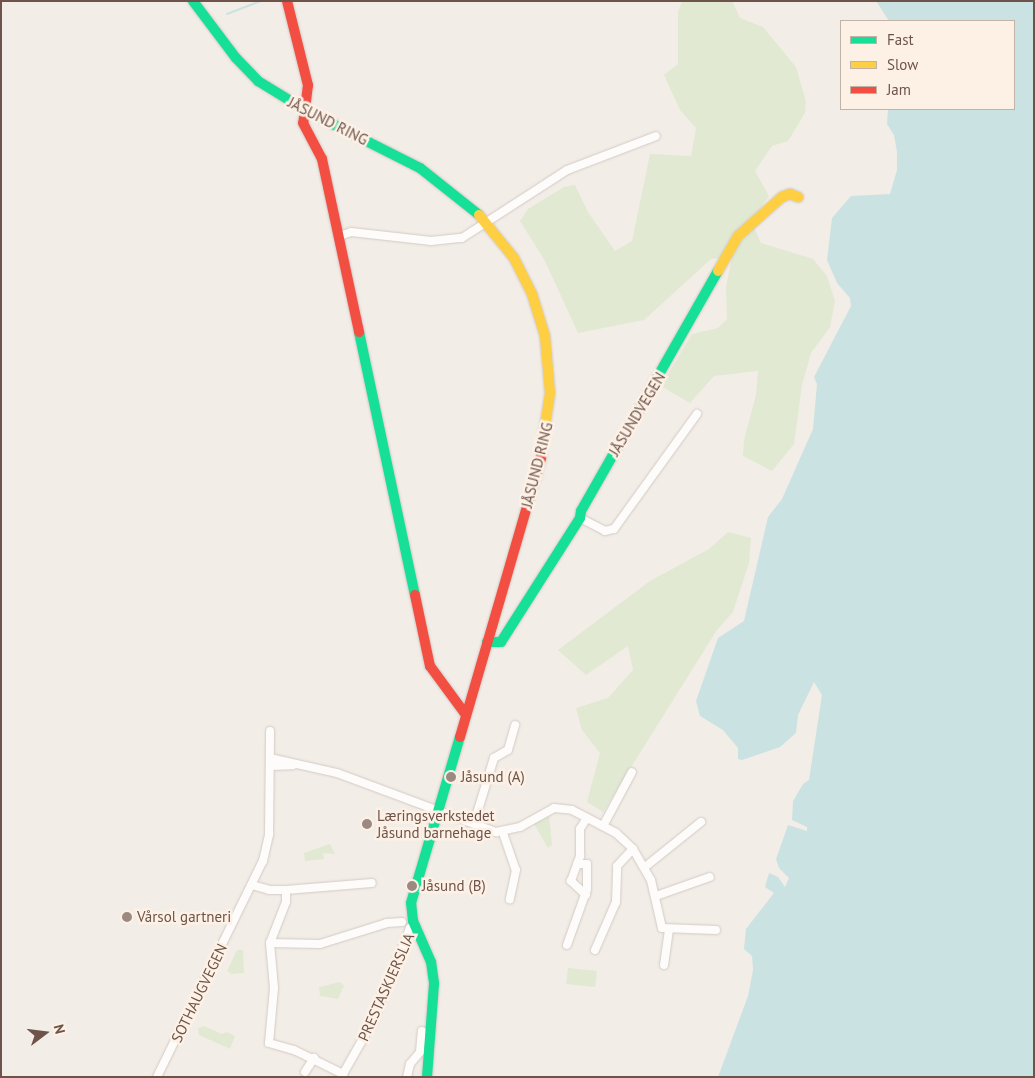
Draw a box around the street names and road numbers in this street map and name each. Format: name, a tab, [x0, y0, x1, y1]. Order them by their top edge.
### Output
street label: JÅSUND RING	[285, 93, 371, 149]
street label: JÅSUNDVEGEN	[605, 369, 669, 459]
street label: JÅSUND RING	[518, 420, 556, 510]
street label: PRESTASKJERSLIA	[354, 930, 418, 1044]
street label: SOTHAUGVEGEN	[167, 941, 231, 1045]

